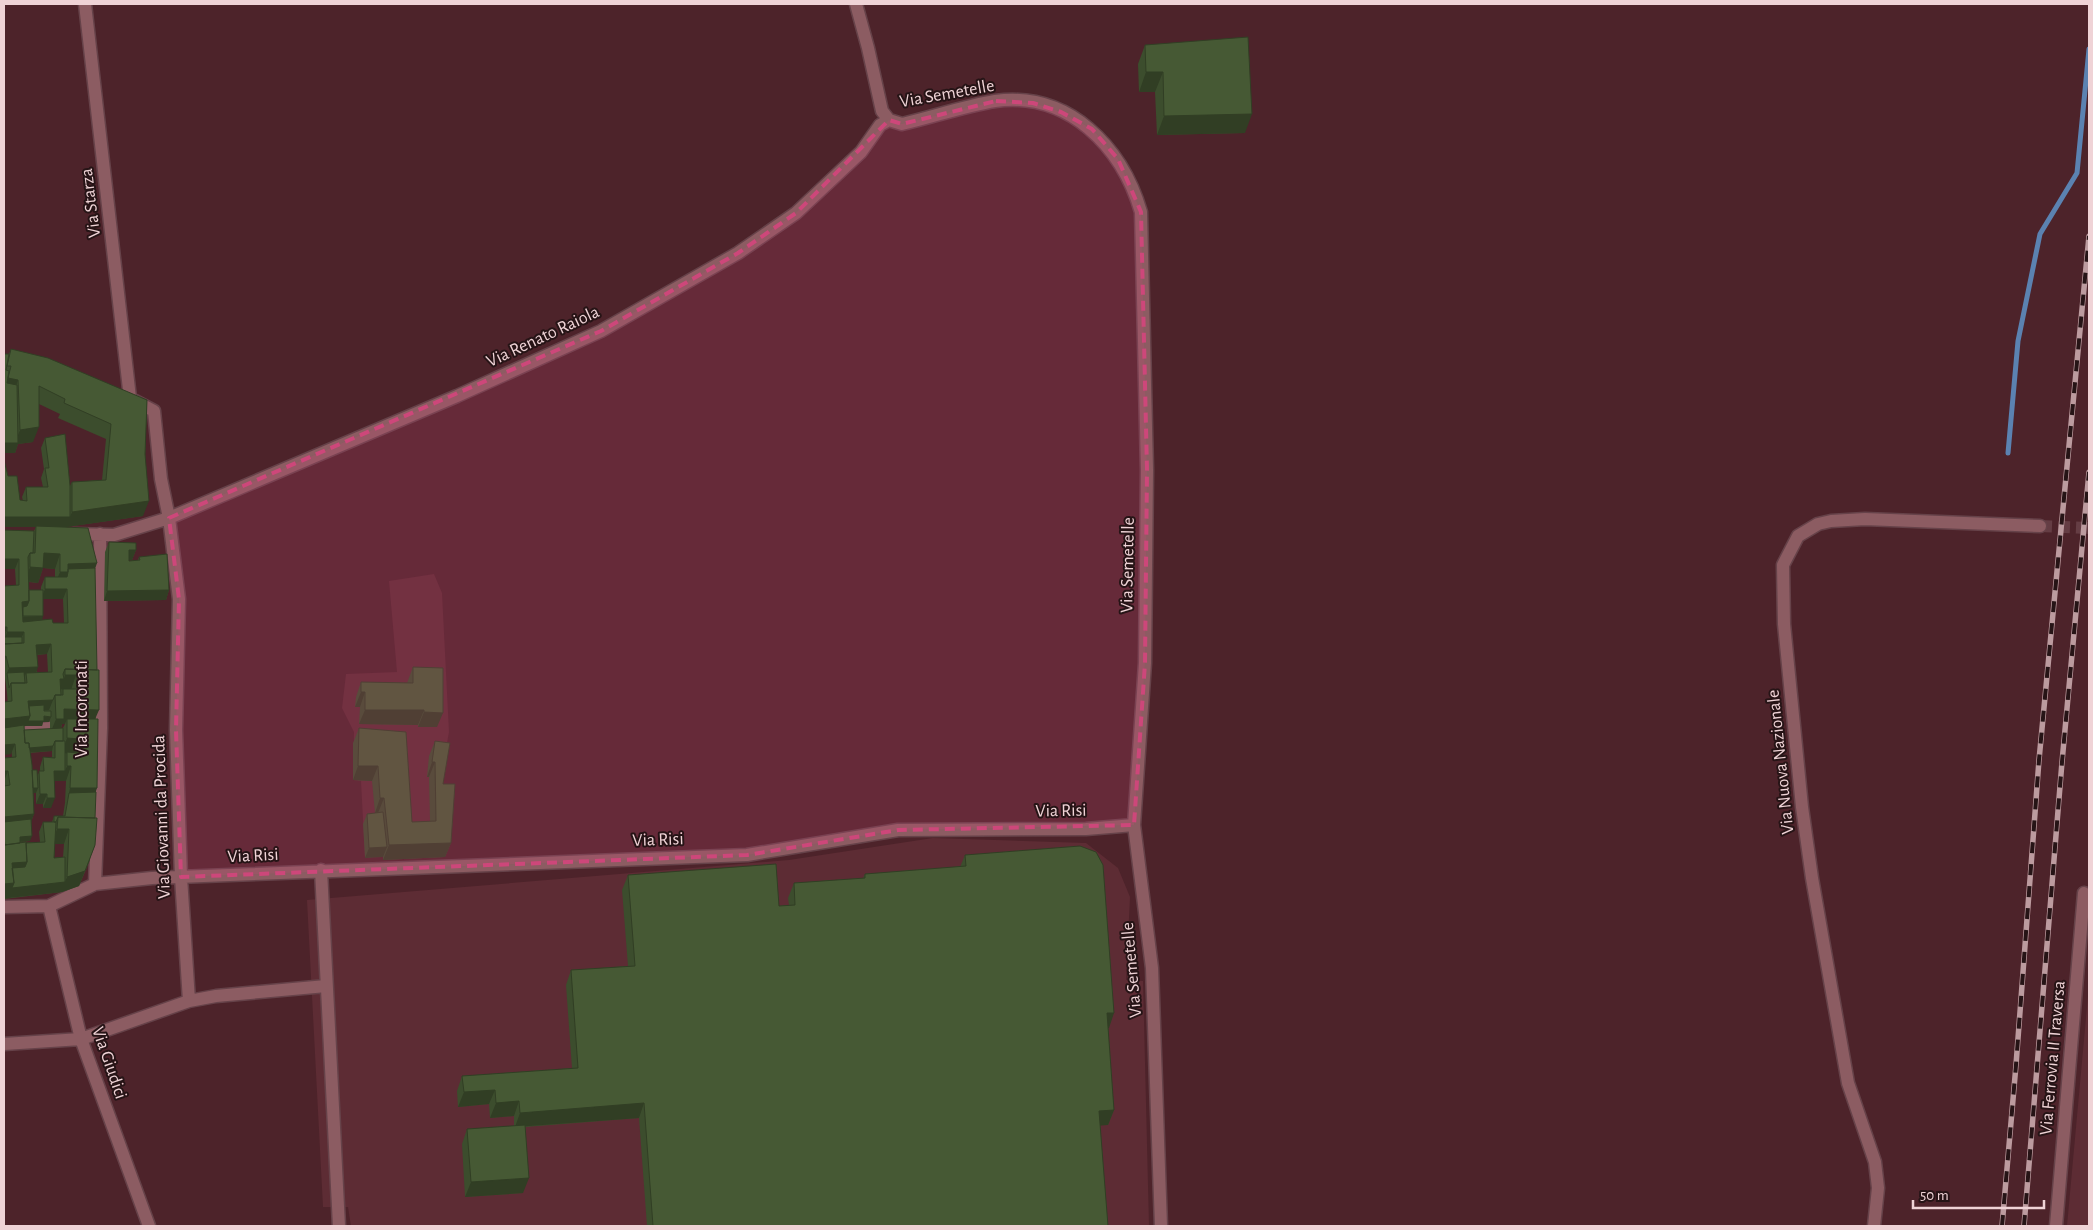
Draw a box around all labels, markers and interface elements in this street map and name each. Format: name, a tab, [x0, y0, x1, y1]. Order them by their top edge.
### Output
street label: Via Semetelle	[898, 77, 996, 111]
street label: Via Starza	[78, 167, 104, 239]
street label: Via Renato Raiola	[484, 303, 602, 371]
street label: Via Semetelle	[1118, 517, 1138, 613]
street label: Via Incoronati	[73, 660, 91, 758]
street label: Via Nuova Nazionale	[1764, 689, 1798, 835]
street label: Via Giovanni da Procida	[150, 735, 174, 899]
street label: Via Risi	[1035, 802, 1087, 820]
street label: Via Risi	[632, 830, 684, 850]
street label: Via Risi	[227, 846, 279, 866]
street label: Via Semetelle	[1119, 921, 1145, 1019]
street label: Via Ferrovia II Traversa	[2037, 980, 2069, 1136]
street label: Via Giudici	[88, 1025, 130, 1101]
scale bar	[1913, 1178, 2044, 1210]
text: 50 m	[1920, 1188, 1949, 1203]

